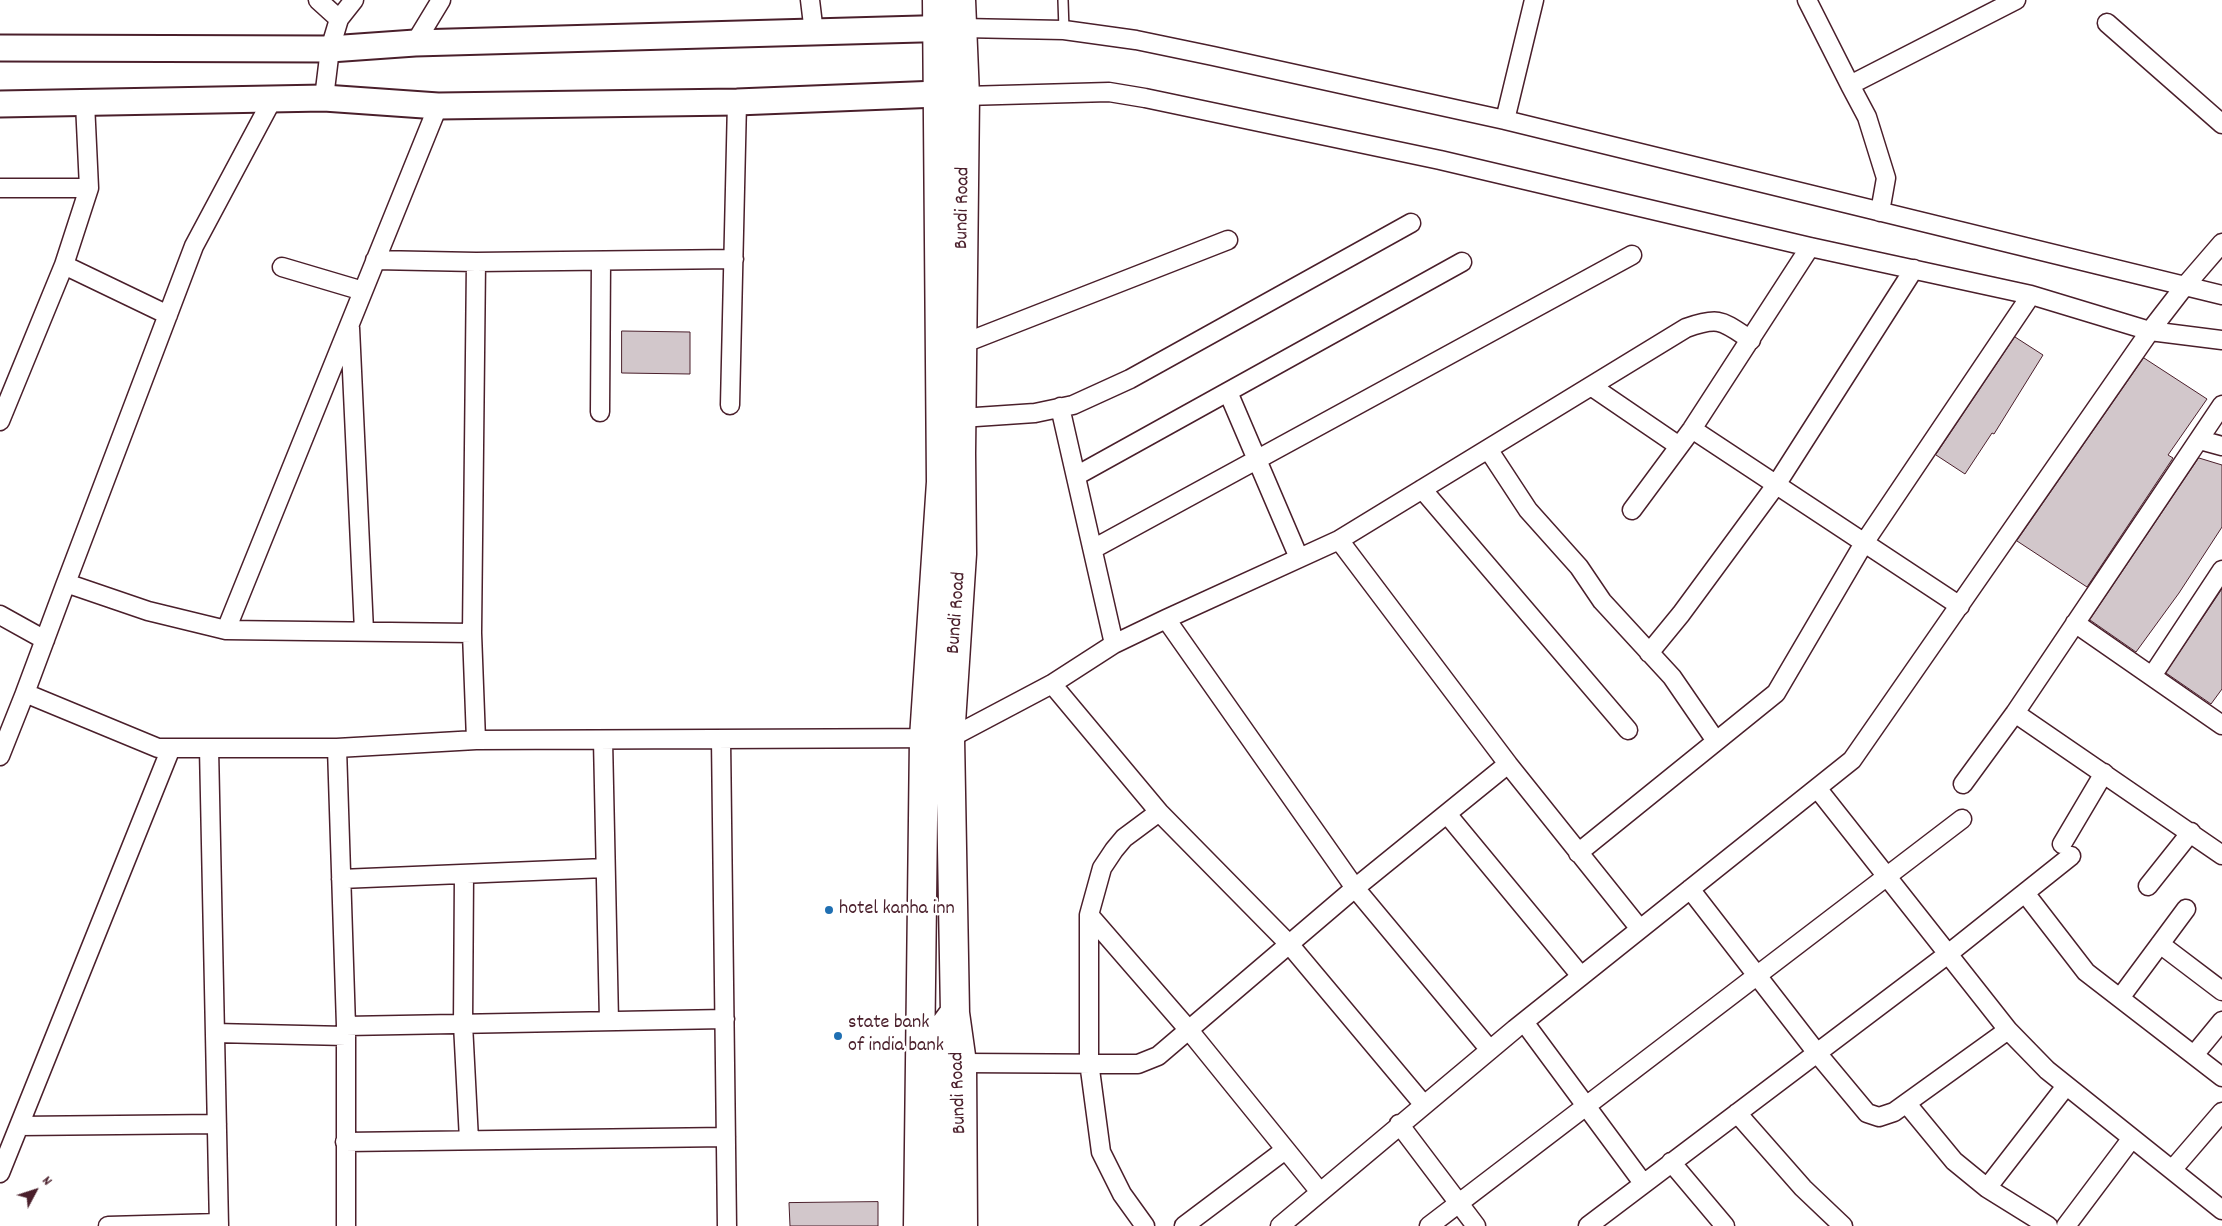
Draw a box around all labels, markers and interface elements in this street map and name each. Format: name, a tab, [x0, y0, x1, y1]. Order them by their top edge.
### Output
street label: Bundi Road	[951, 167, 977, 249]
street label: Bundi Road	[943, 571, 973, 655]
place label: hotel kanha inn	[839, 898, 955, 922]
marker: hotel kanha inn	[823, 904, 835, 916]
place label: state bank of india bank	[848, 1012, 944, 1059]
marker: state bank of india bank	[832, 1030, 844, 1042]
street label: Bundi Road	[947, 1051, 973, 1135]
north arrow	[10, 1166, 60, 1216]
text: N	[37, 1172, 56, 1190]

